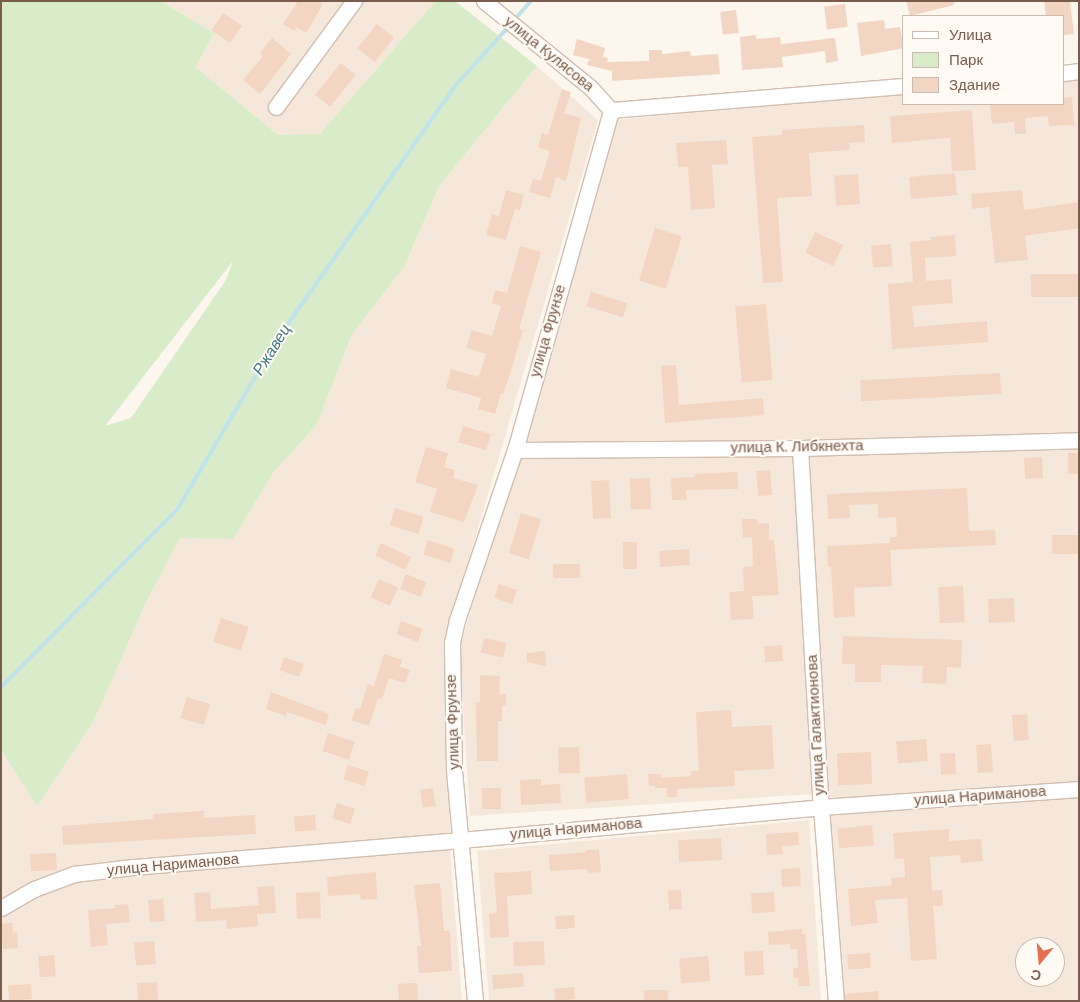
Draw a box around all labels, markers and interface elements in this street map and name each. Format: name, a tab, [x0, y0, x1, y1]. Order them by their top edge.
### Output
street label: улица Кулясова	[501, 12, 597, 96]
legend	[902, 15, 1065, 105]
text: Улица	[949, 25, 992, 45]
text: Парк	[949, 50, 983, 70]
text: Здание	[949, 75, 1000, 95]
street label: улица Фрунзе	[526, 283, 570, 379]
water label: Ржавец	[249, 321, 295, 379]
street label: улица К. Либкнехта	[730, 437, 864, 457]
street label: улица Галактионова	[803, 654, 829, 796]
street label: улица Фрунзе	[442, 674, 464, 770]
street label: улица Нариманова	[913, 782, 1047, 810]
street label: улица Нариманова	[509, 814, 643, 844]
street label: улица Нариманова	[106, 850, 240, 880]
north arrow	[1015, 937, 1065, 987]
text: С	[1028, 965, 1043, 985]

